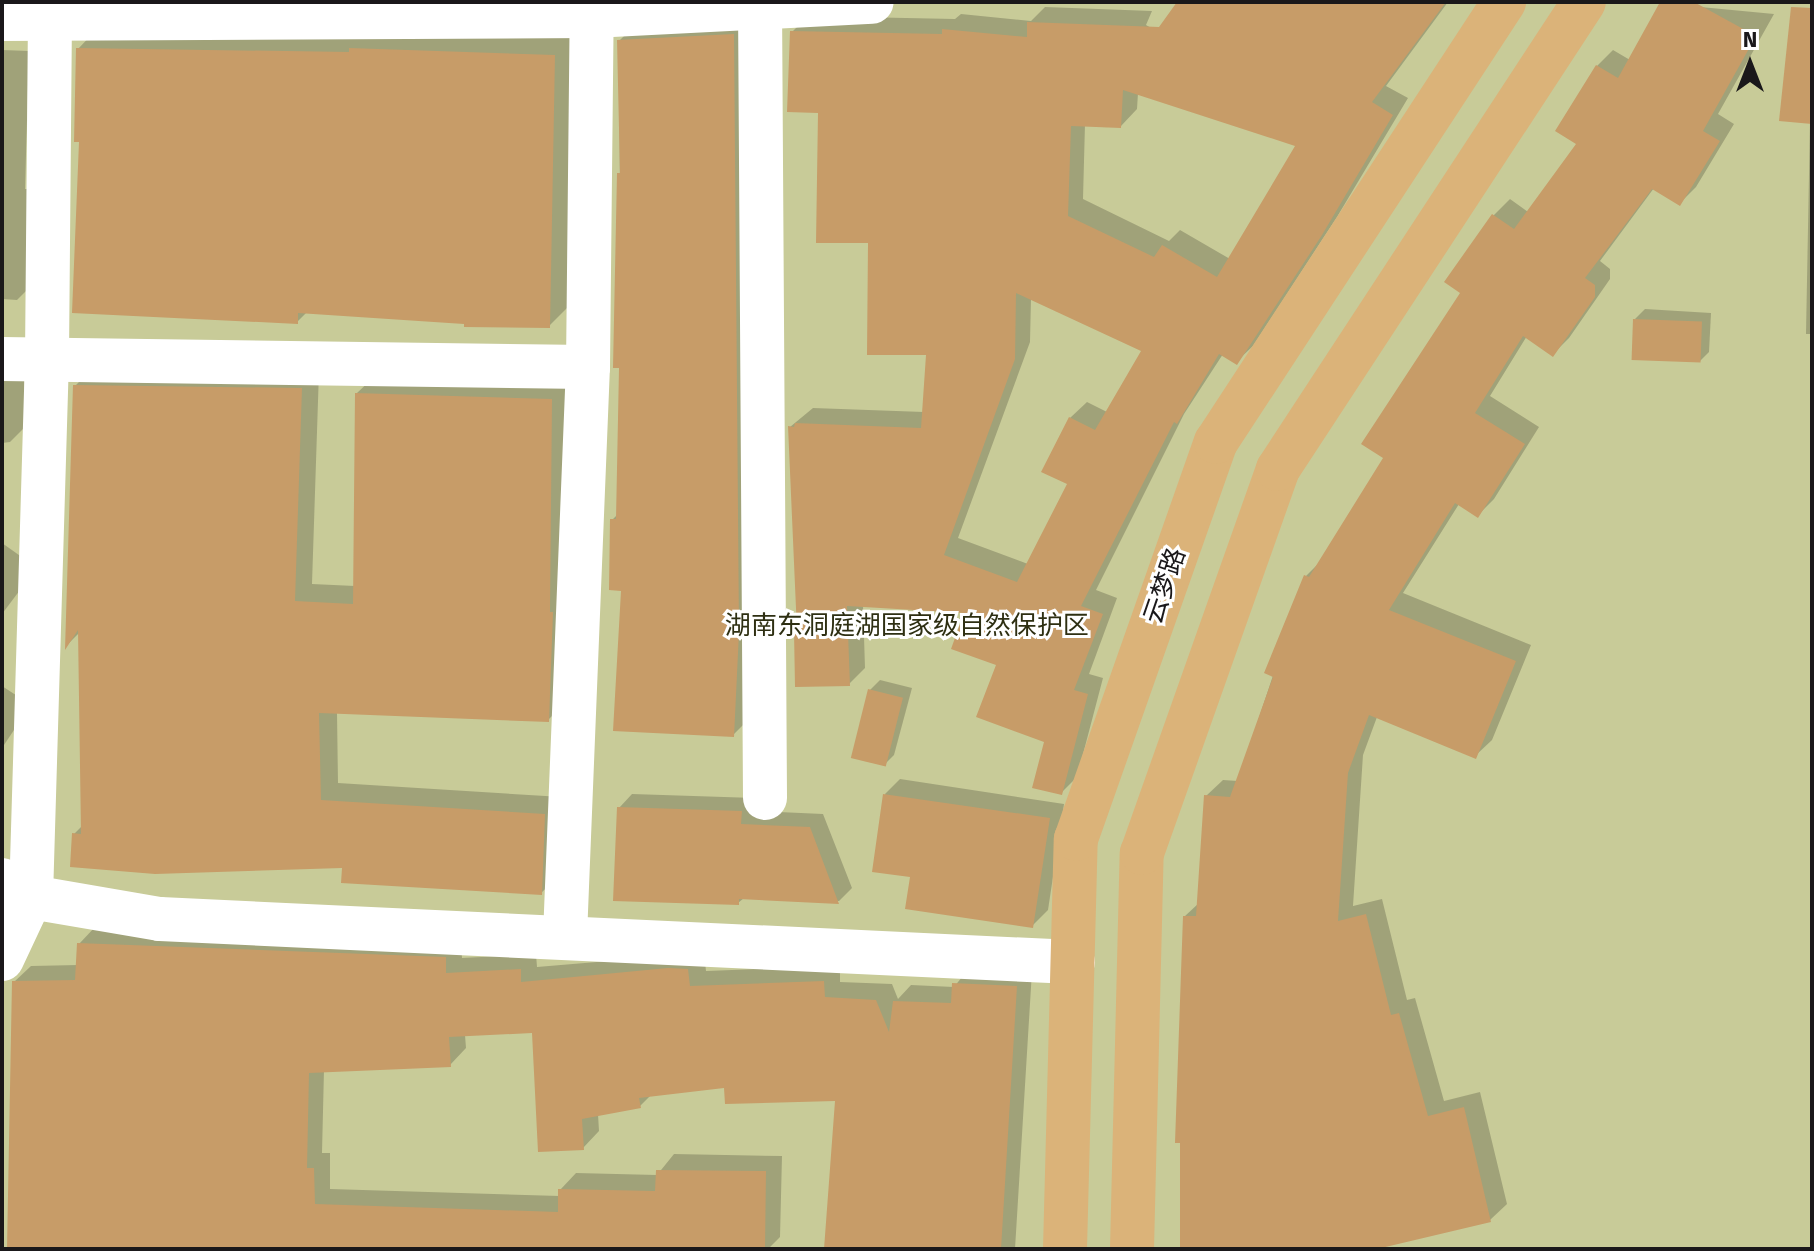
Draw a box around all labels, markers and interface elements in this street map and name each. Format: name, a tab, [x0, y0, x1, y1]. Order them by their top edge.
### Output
north arrow	[1710, 24, 1790, 104]
text: N	[1743, 26, 1757, 53]
street label: 云梦路	[1138, 544, 1192, 628]
park label: 湖南东洞庭湖国家级自然保护区	[725, 610, 1089, 642]

